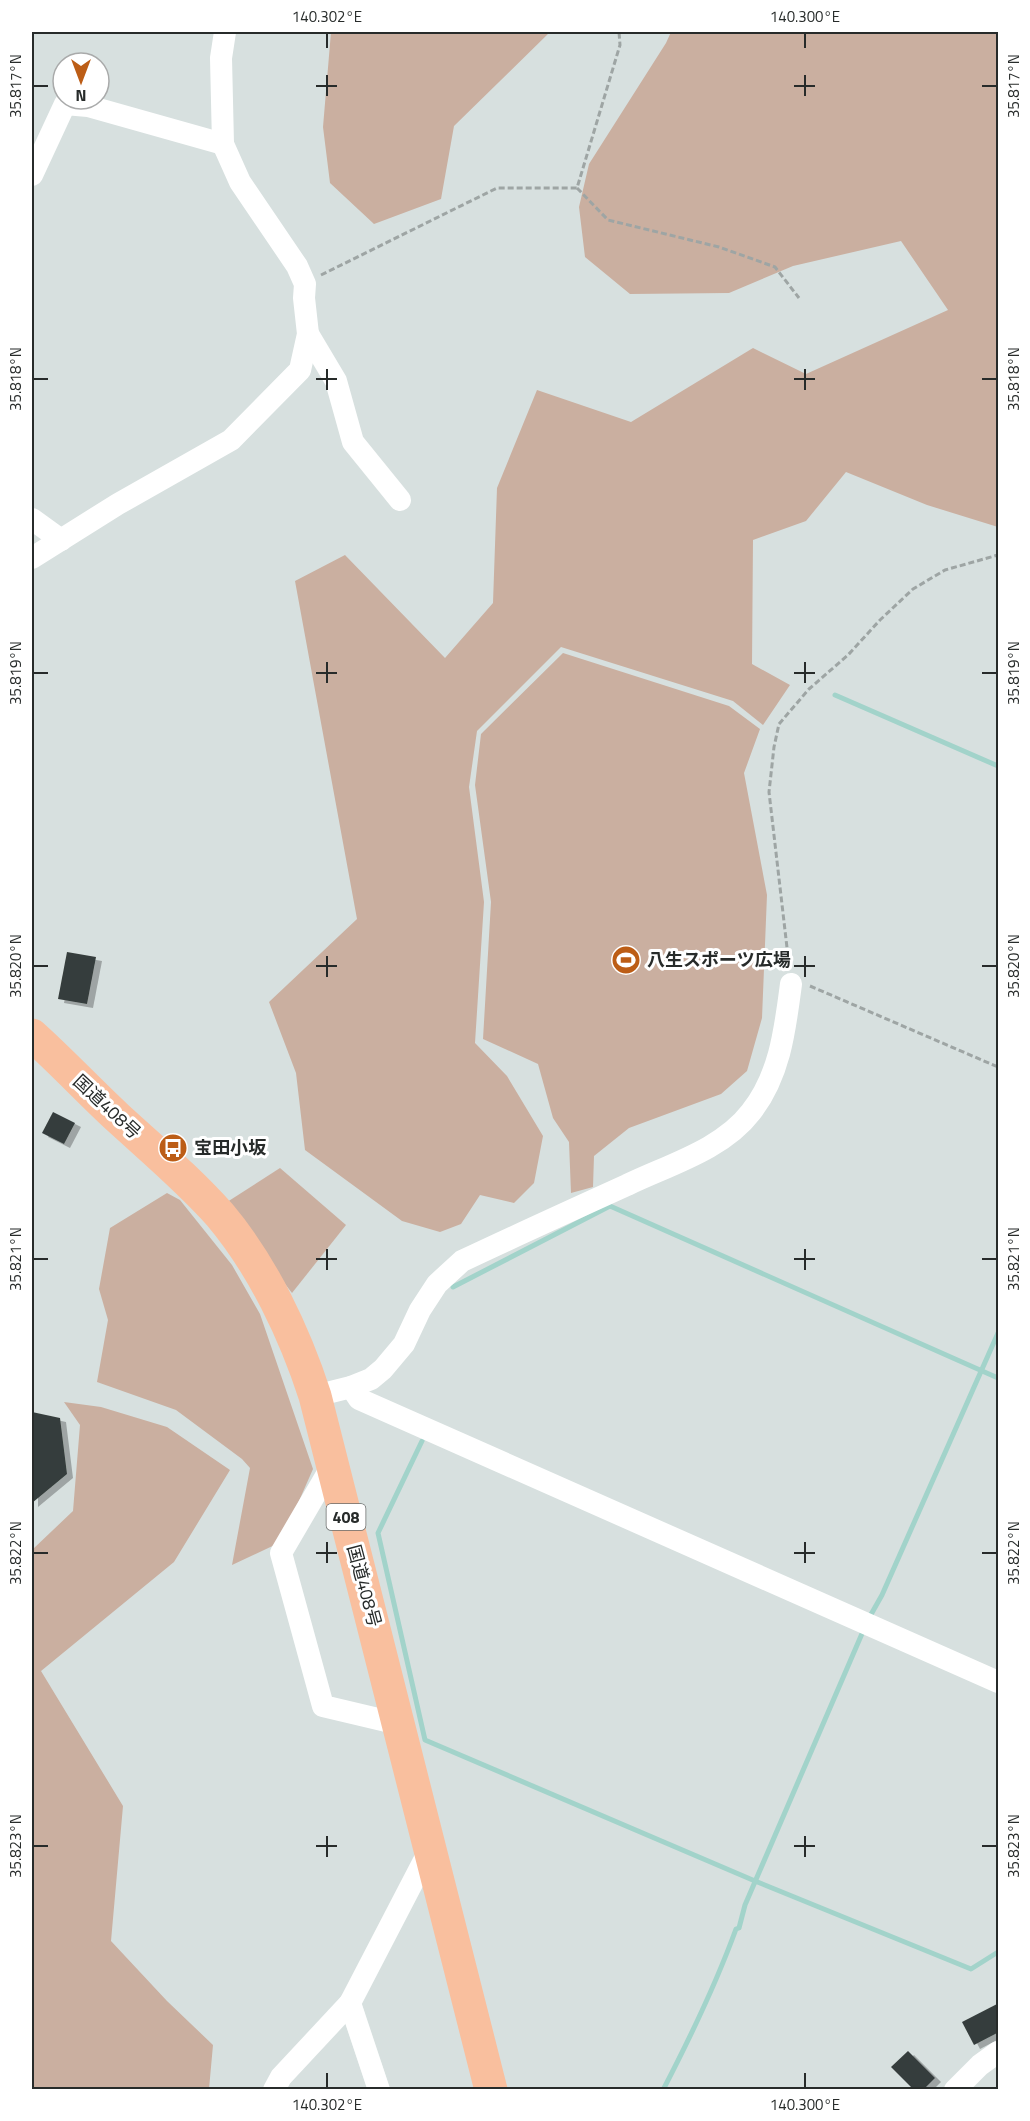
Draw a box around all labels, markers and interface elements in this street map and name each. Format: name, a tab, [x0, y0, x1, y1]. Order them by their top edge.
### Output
text: 140.302°E	[292, 5, 362, 28]
text: 140.300°E	[770, 5, 840, 28]
north arrow	[51, 51, 111, 111]
text: 35.817°N	[4, 54, 27, 118]
text: 35.817°N	[1002, 54, 1025, 118]
text: N	[75, 84, 87, 108]
text: 35.818°N	[4, 347, 27, 411]
text: 35.818°N	[1002, 347, 1025, 411]
text: 35.819°N	[4, 641, 27, 705]
text: 35.819°N	[1002, 641, 1025, 705]
text: 35.820°N	[4, 934, 27, 998]
text: 35.820°N	[1002, 934, 1025, 998]
sports icon: 八生スポーツ広場	[610, 944, 642, 976]
place label: 八生スポーツ広場	[647, 946, 791, 973]
street label: 国道408号	[67, 1068, 147, 1145]
bus stop icon: 宝田小坂	[157, 1132, 189, 1164]
place label: 宝田小坂	[194, 1134, 267, 1161]
text: 35.821°N	[4, 1227, 27, 1291]
text: 35.821°N	[1002, 1227, 1025, 1291]
road number: 408	[326, 1504, 366, 1530]
text: 35.822°N	[4, 1521, 27, 1585]
text: 35.822°N	[1002, 1521, 1025, 1585]
street label: 国道408号	[341, 1542, 388, 1630]
text: 35.823°N	[4, 1814, 27, 1878]
text: 35.823°N	[1002, 1814, 1025, 1878]
text: 140.302°E	[292, 2093, 362, 2116]
text: 140.300°E	[770, 2093, 840, 2116]

